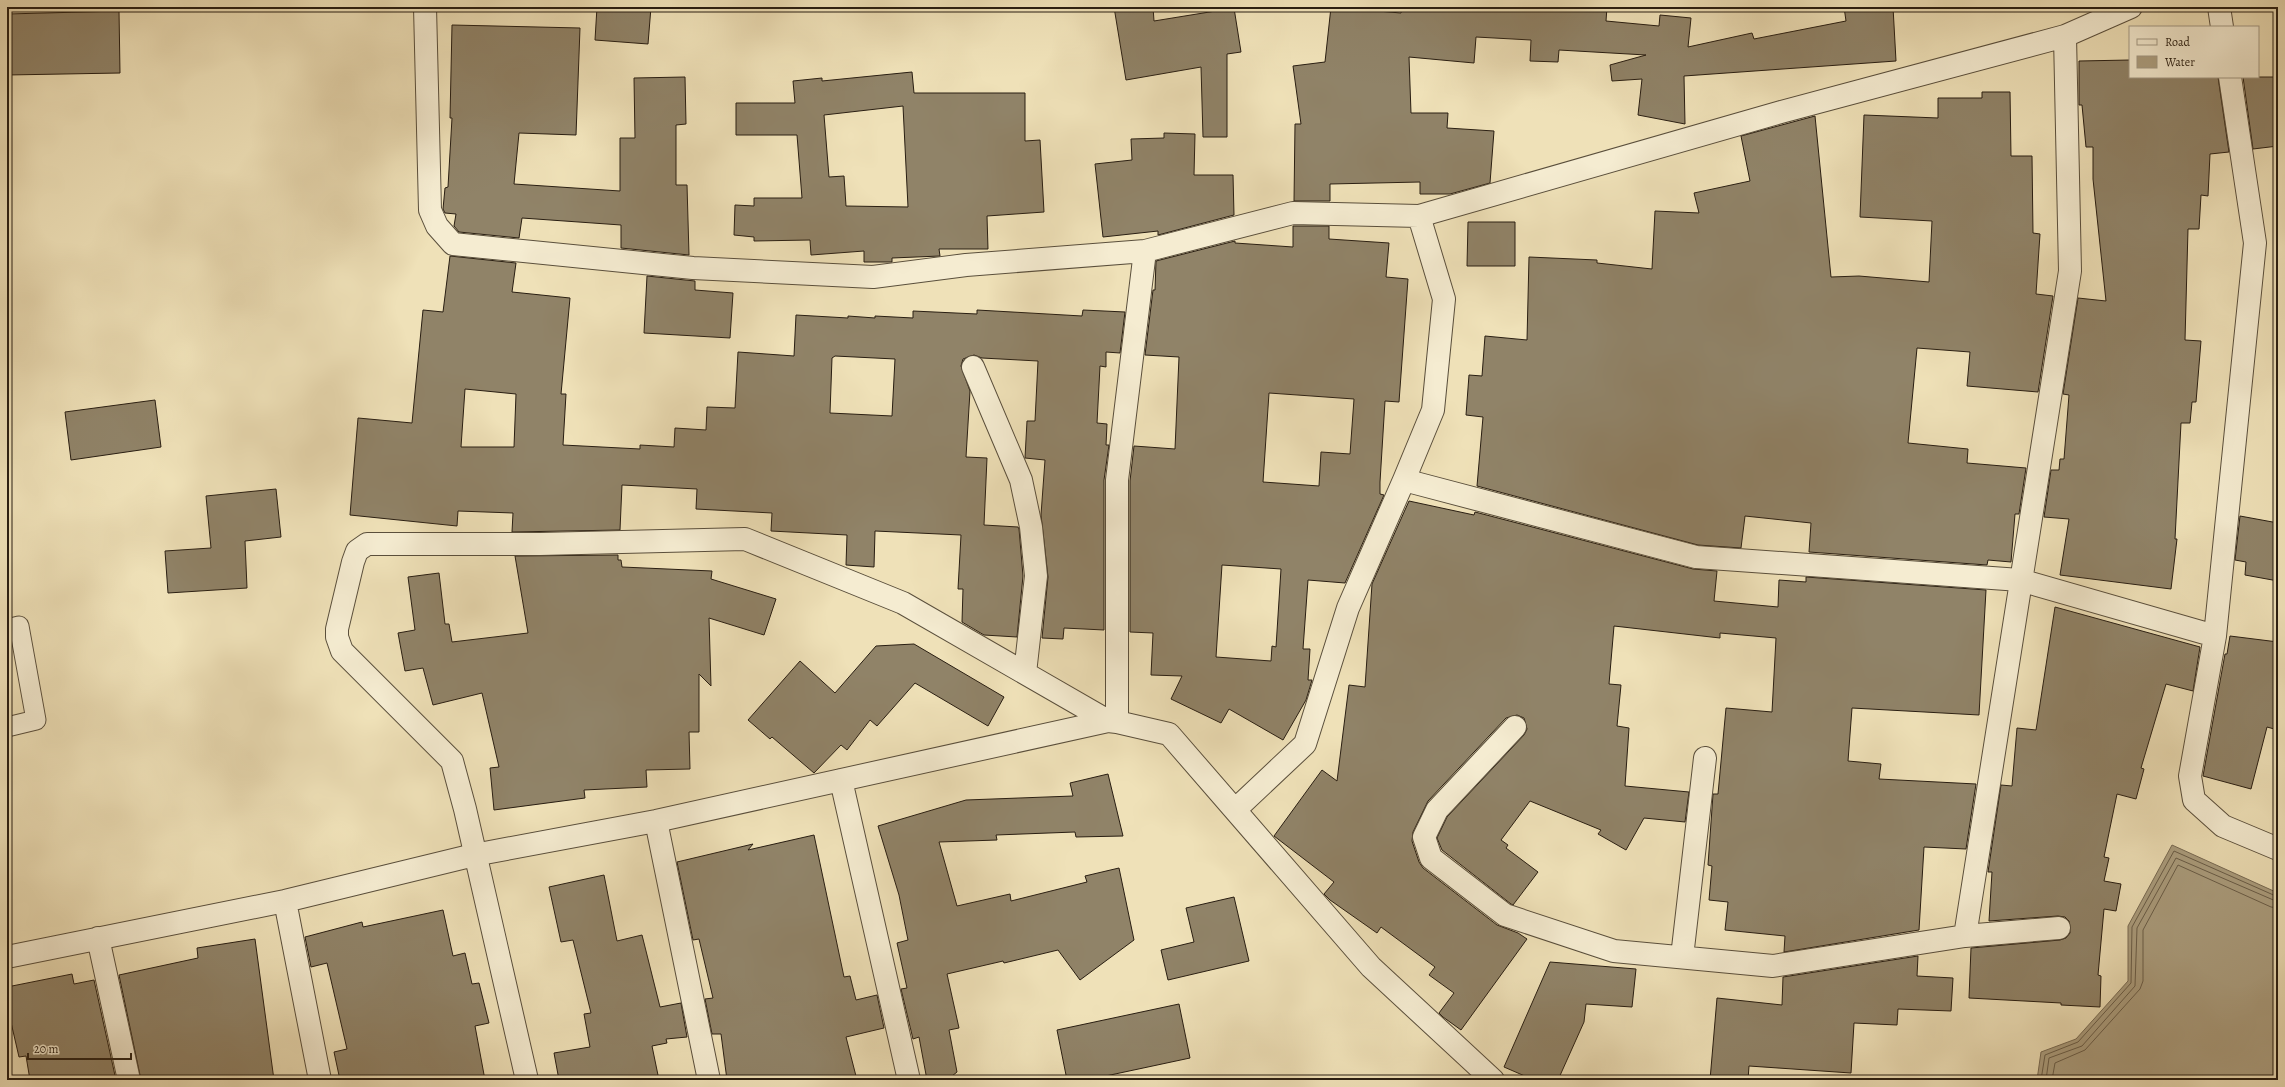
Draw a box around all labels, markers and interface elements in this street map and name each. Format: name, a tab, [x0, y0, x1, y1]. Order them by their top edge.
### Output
legend	[2129, 26, 2259, 78]
text: Road	[2165, 34, 2191, 50]
text: Water	[2164, 54, 2195, 70]
scale bar	[28, 1035, 131, 1061]
text: 20 m	[34, 1041, 58, 1057]

